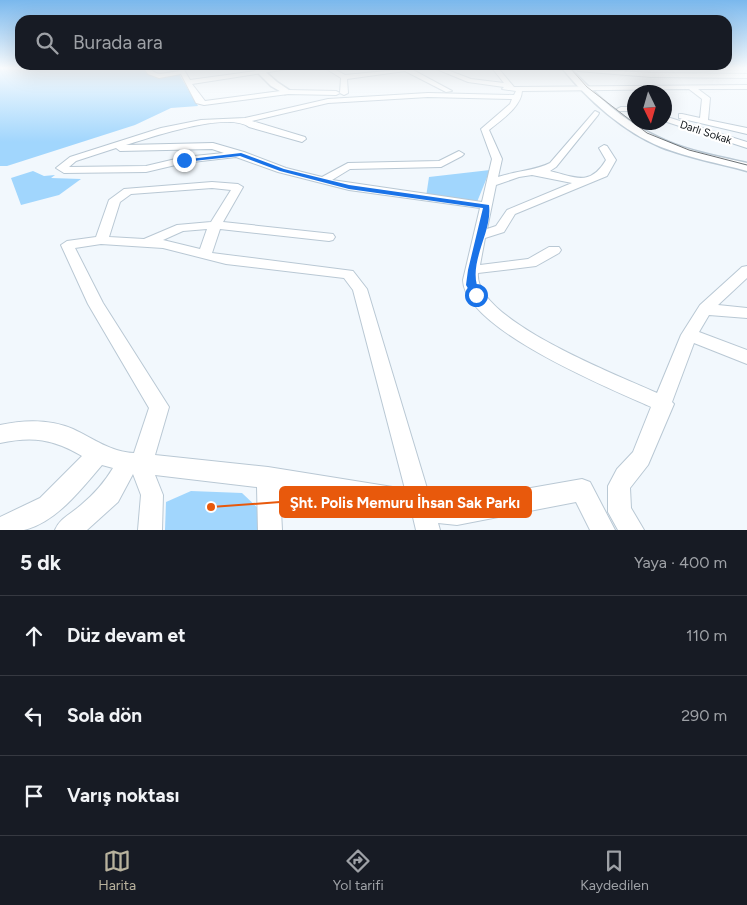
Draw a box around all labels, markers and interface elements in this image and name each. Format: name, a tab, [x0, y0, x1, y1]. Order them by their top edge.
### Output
search box	[15, 15, 732, 70]
icon: search	[33, 29, 61, 57]
text: Burada ara	[73, 31, 163, 54]
north arrow	[627, 85, 672, 130]
street label: Darlı Sokak	[678, 118, 734, 147]
route end	[173, 149, 196, 172]
route start	[465, 284, 488, 307]
callout: Şht. Polis Memuru İhsan Sak Parkı	[280, 487, 531, 517]
text: Şht. Polis Memuru İhsan Sak Parkı	[290, 493, 520, 512]
text: 5 dk	[20, 550, 61, 575]
text: Yaya · 400 m	[634, 553, 727, 572]
icon: ahead	[20, 622, 48, 650]
text: Düz devam et	[67, 624, 186, 647]
text: 110 m	[686, 626, 727, 645]
icon: left	[20, 702, 48, 730]
text: Sola dön	[67, 704, 142, 727]
text: 290 m	[681, 706, 727, 725]
icon: arrive	[20, 782, 48, 810]
text: Varış noktası	[67, 784, 179, 807]
tab: Harita	[98, 847, 136, 894]
tab: Yol tarifi	[333, 847, 384, 894]
tab: Kaydedilen	[580, 847, 649, 894]

